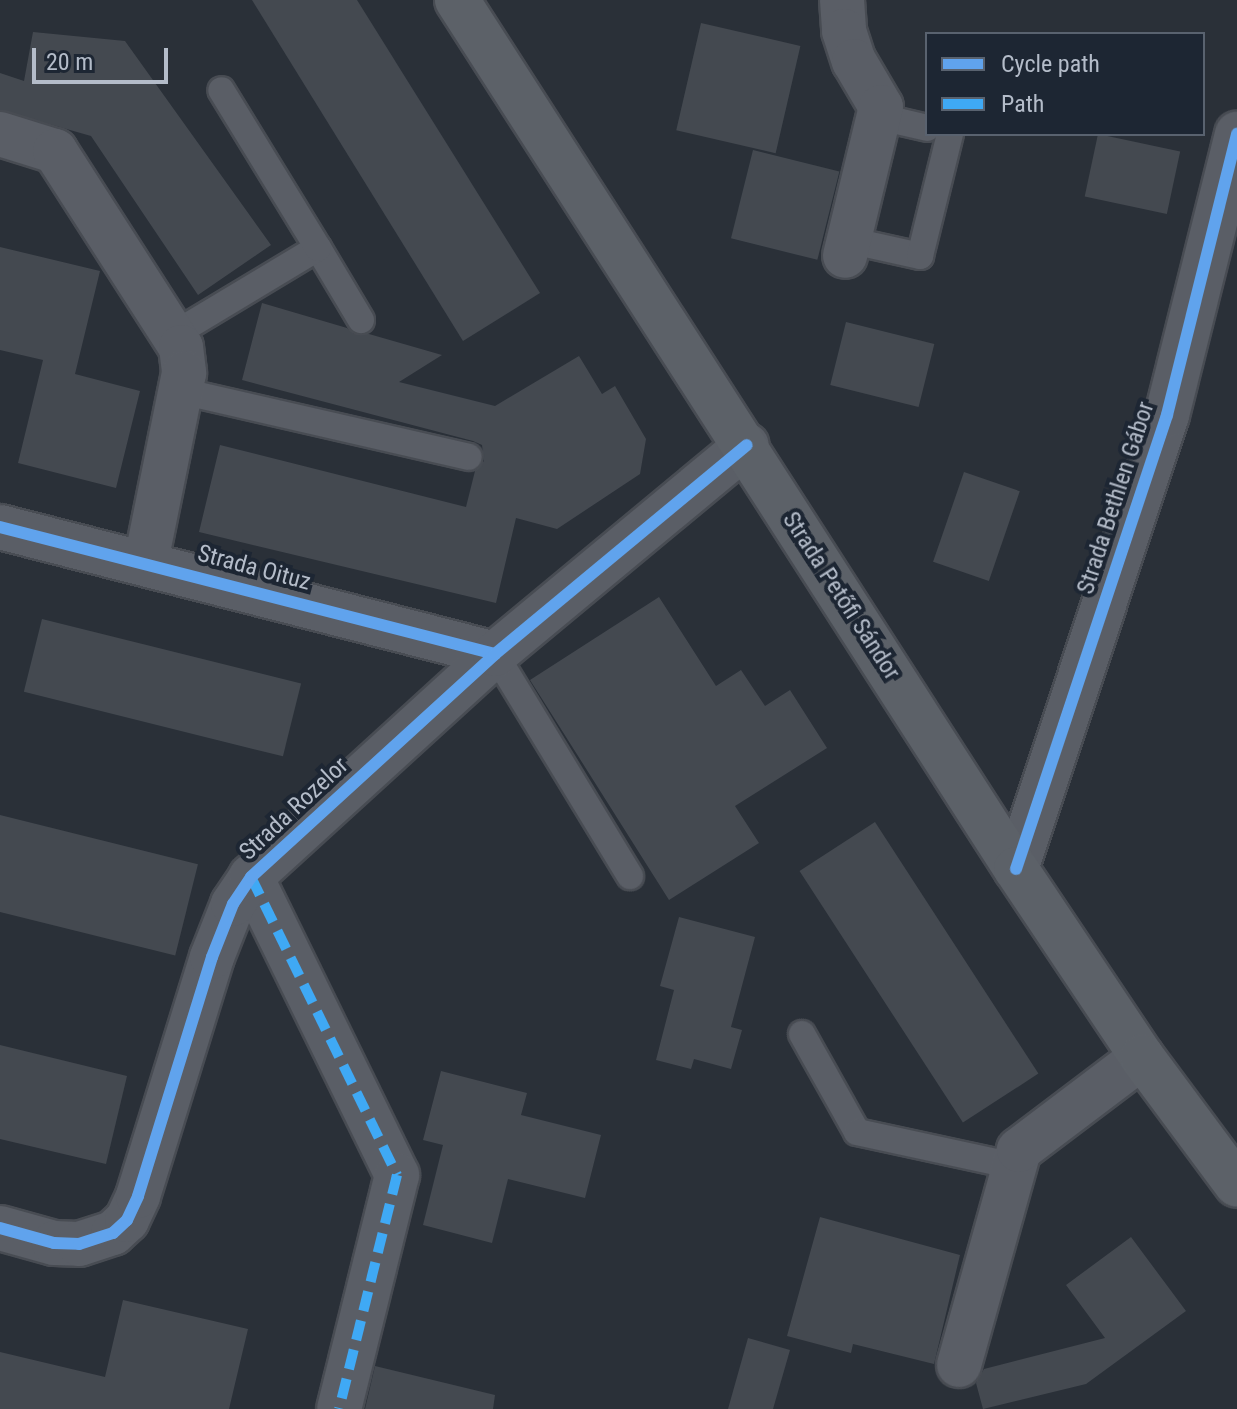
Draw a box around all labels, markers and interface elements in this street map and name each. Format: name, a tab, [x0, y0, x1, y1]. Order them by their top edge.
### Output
scale bar	[36, 32, 172, 82]
legend	[925, 32, 1205, 136]
text: 20 m	[46, 48, 93, 76]
text: Cycle path	[1001, 50, 1100, 78]
text: Path	[1001, 90, 1044, 118]
street label: Strada Bethlen Gábor	[1071, 398, 1161, 598]
street label: Strada Petőfi Sándor	[776, 507, 906, 685]
street label: Strada Oituz	[194, 539, 314, 597]
street label: Strada Rozelor	[234, 751, 354, 867]

